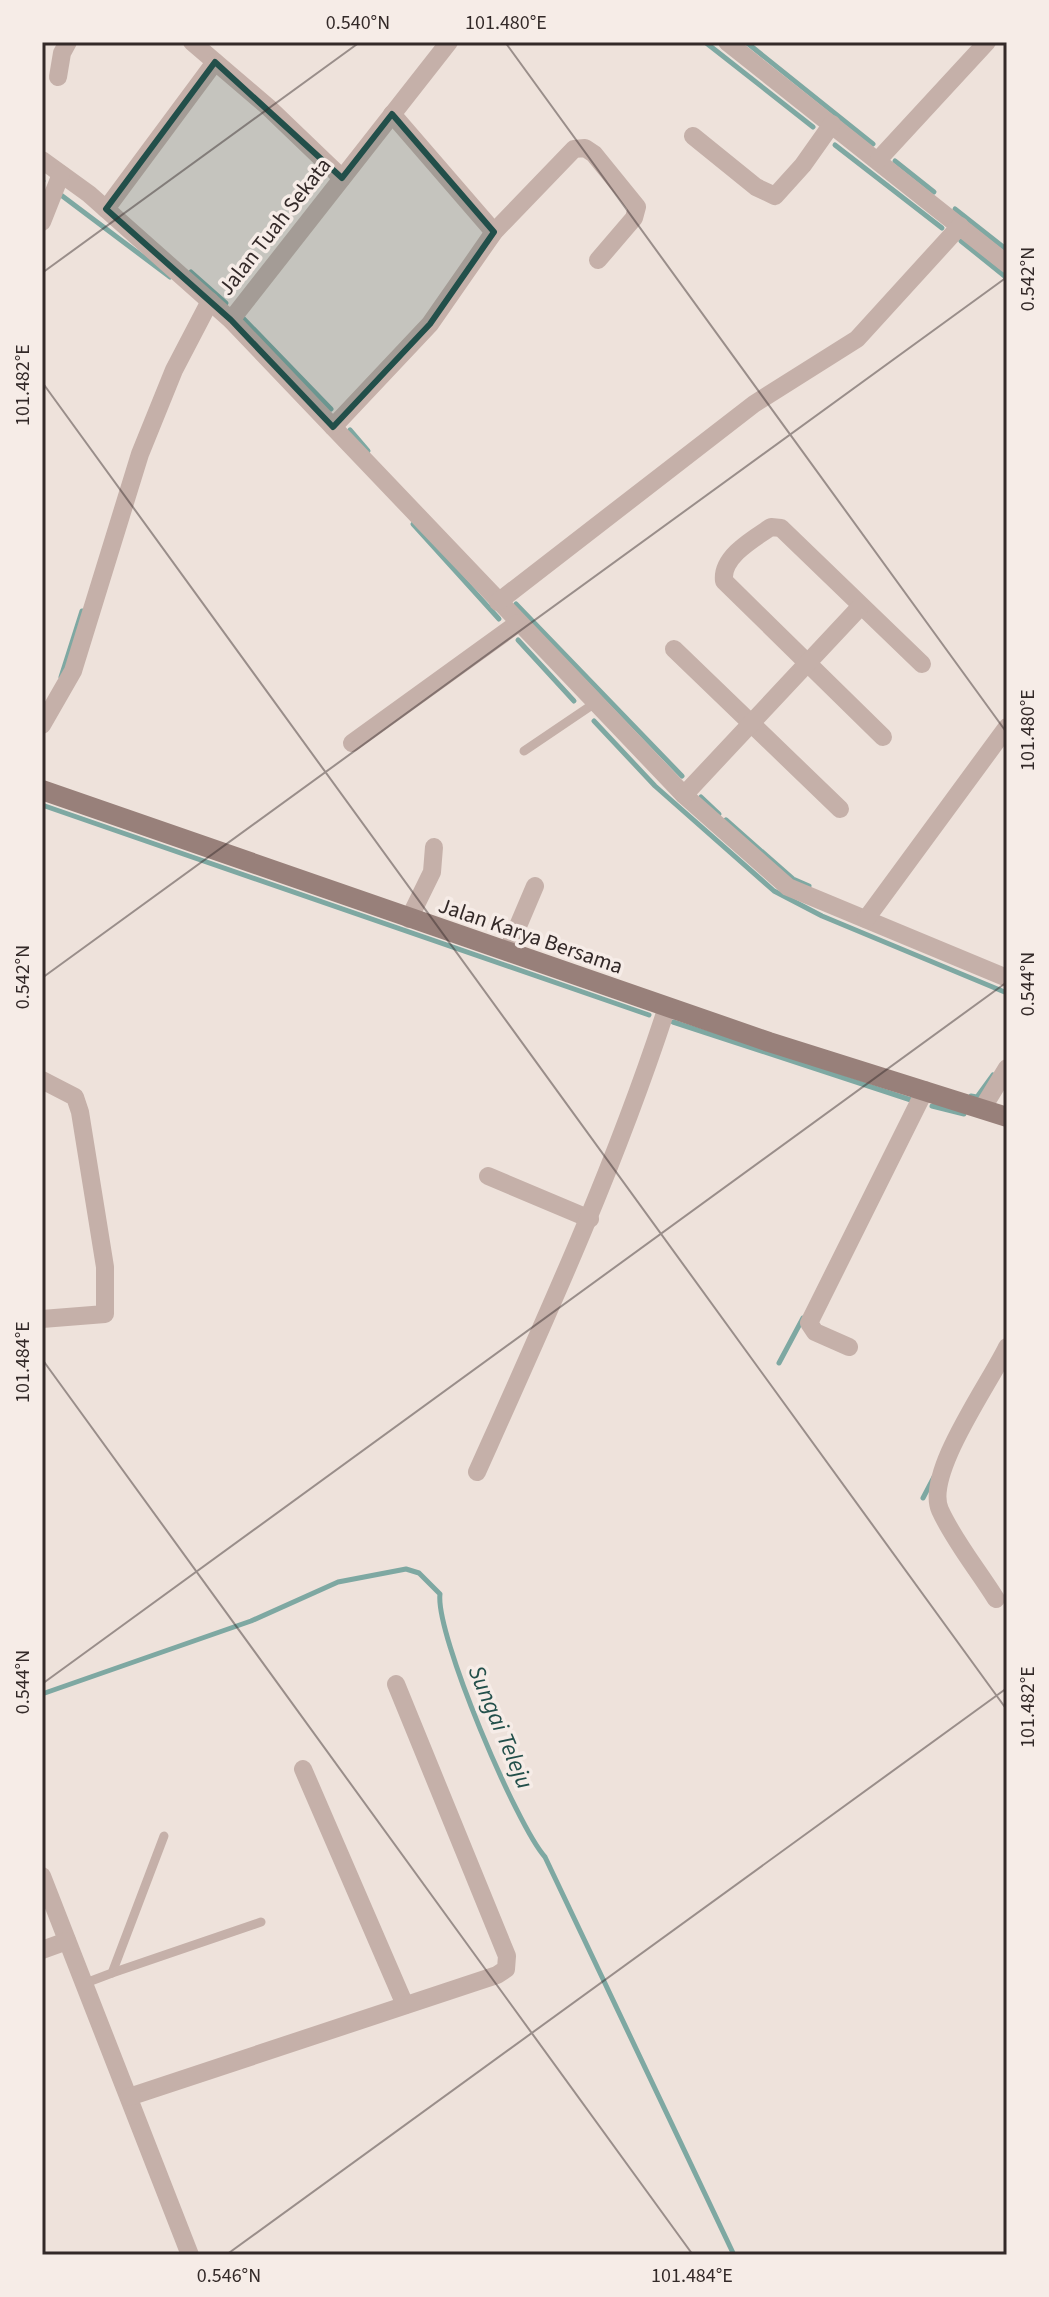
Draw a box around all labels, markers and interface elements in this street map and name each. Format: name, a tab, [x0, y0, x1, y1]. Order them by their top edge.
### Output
text: 0.540°N	[326, 9, 390, 37]
text: 101.480°E	[465, 9, 547, 37]
street label: Jalan Tuah Sekata	[211, 151, 339, 302]
text: 0.542°N	[1014, 247, 1042, 311]
text: 101.482°E	[9, 344, 37, 426]
text: 101.480°E	[1014, 689, 1042, 771]
street label: Jalan Karya Bersama	[434, 889, 627, 983]
text: 0.542°N	[9, 945, 37, 1009]
text: 0.544°N	[1014, 952, 1042, 1016]
text: 101.484°E	[9, 1321, 37, 1403]
text: 0.544°N	[9, 1650, 37, 1714]
water label: Sungai Teleju	[459, 1660, 542, 1794]
text: 101.482°E	[1014, 1666, 1042, 1748]
text: 0.546°N	[197, 2262, 261, 2290]
text: 101.484°E	[651, 2262, 733, 2290]

